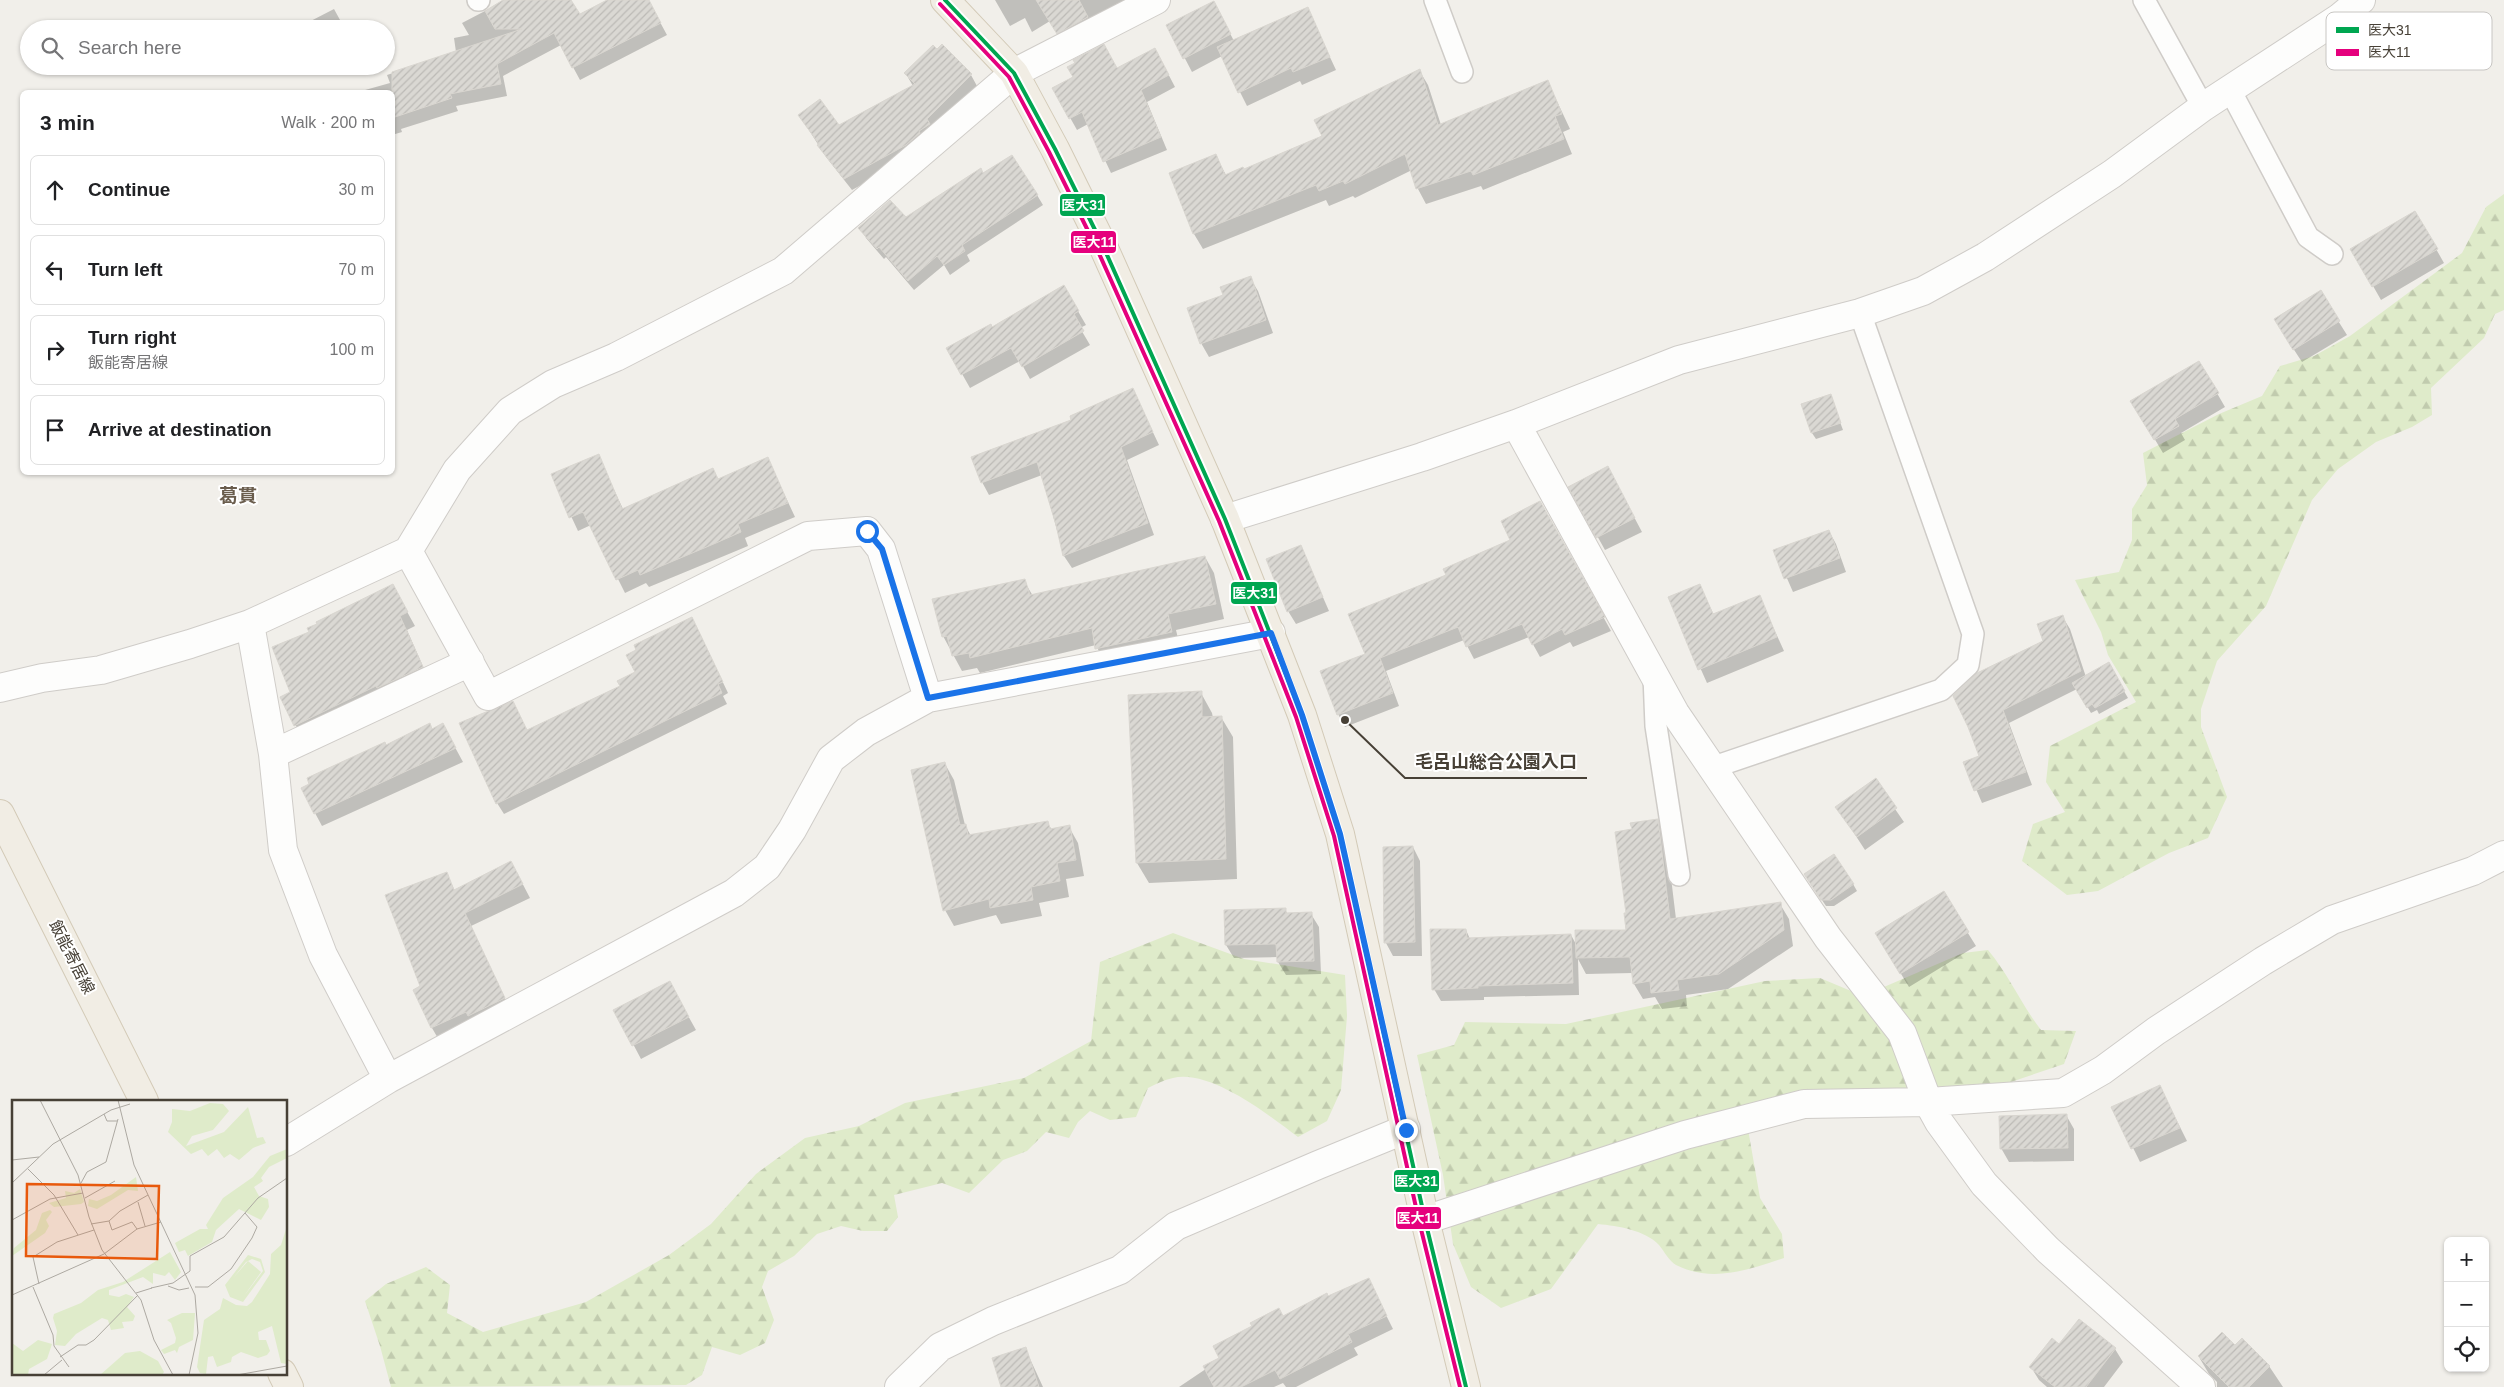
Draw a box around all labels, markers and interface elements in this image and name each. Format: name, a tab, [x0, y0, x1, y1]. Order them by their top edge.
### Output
legend	[2326, 12, 2492, 70]
search box	[20, 20, 395, 75]
text: 医大31	[2368, 22, 2412, 38]
icon: search	[38, 34, 66, 62]
text: Search here	[78, 37, 182, 58]
text: 医大11	[2368, 44, 2411, 60]
text: 3 min	[40, 111, 95, 134]
text: Walk · 200 m	[281, 114, 375, 131]
icon: ahead	[41, 176, 69, 204]
text: Continue	[88, 179, 170, 200]
text: 30 m	[338, 181, 374, 198]
line badge: 医大31	[1059, 193, 1106, 217]
text: 医大31	[1061, 197, 1105, 213]
line badge: 医大11	[1070, 230, 1117, 254]
text: 医大11	[1073, 234, 1116, 250]
icon: left	[41, 256, 69, 284]
text: Turn left	[88, 259, 163, 280]
text: 70 m	[338, 261, 374, 278]
text: Turn right	[88, 327, 176, 348]
icon: right	[41, 336, 69, 364]
text: 100 m	[330, 341, 374, 358]
text: 飯能寄居線	[88, 354, 168, 371]
icon: arrive	[41, 416, 69, 444]
text: Arrive at destination	[88, 419, 272, 440]
district label: 葛貫	[219, 485, 257, 506]
route start	[856, 520, 879, 543]
line badge: 医大31	[1230, 581, 1278, 605]
text: 医大31	[1232, 585, 1276, 601]
callout: 毛呂山総合公園入口	[1405, 745, 1587, 778]
text: 毛呂山総合公園入口	[1415, 752, 1577, 772]
street label: 飯能寄居線	[46, 917, 98, 997]
inset map	[12, 1100, 288, 1374]
route end	[1395, 1119, 1418, 1142]
line badge: 医大31	[1393, 1169, 1440, 1193]
text: 医大31	[1394, 1173, 1438, 1189]
line badge: 医大11	[1395, 1206, 1442, 1230]
text: 医大11	[1397, 1210, 1440, 1226]
map controls	[2444, 1237, 2489, 1372]
button: +	[2444, 1237, 2489, 1282]
button: −	[2444, 1282, 2489, 1327]
button: locate	[2444, 1327, 2489, 1372]

